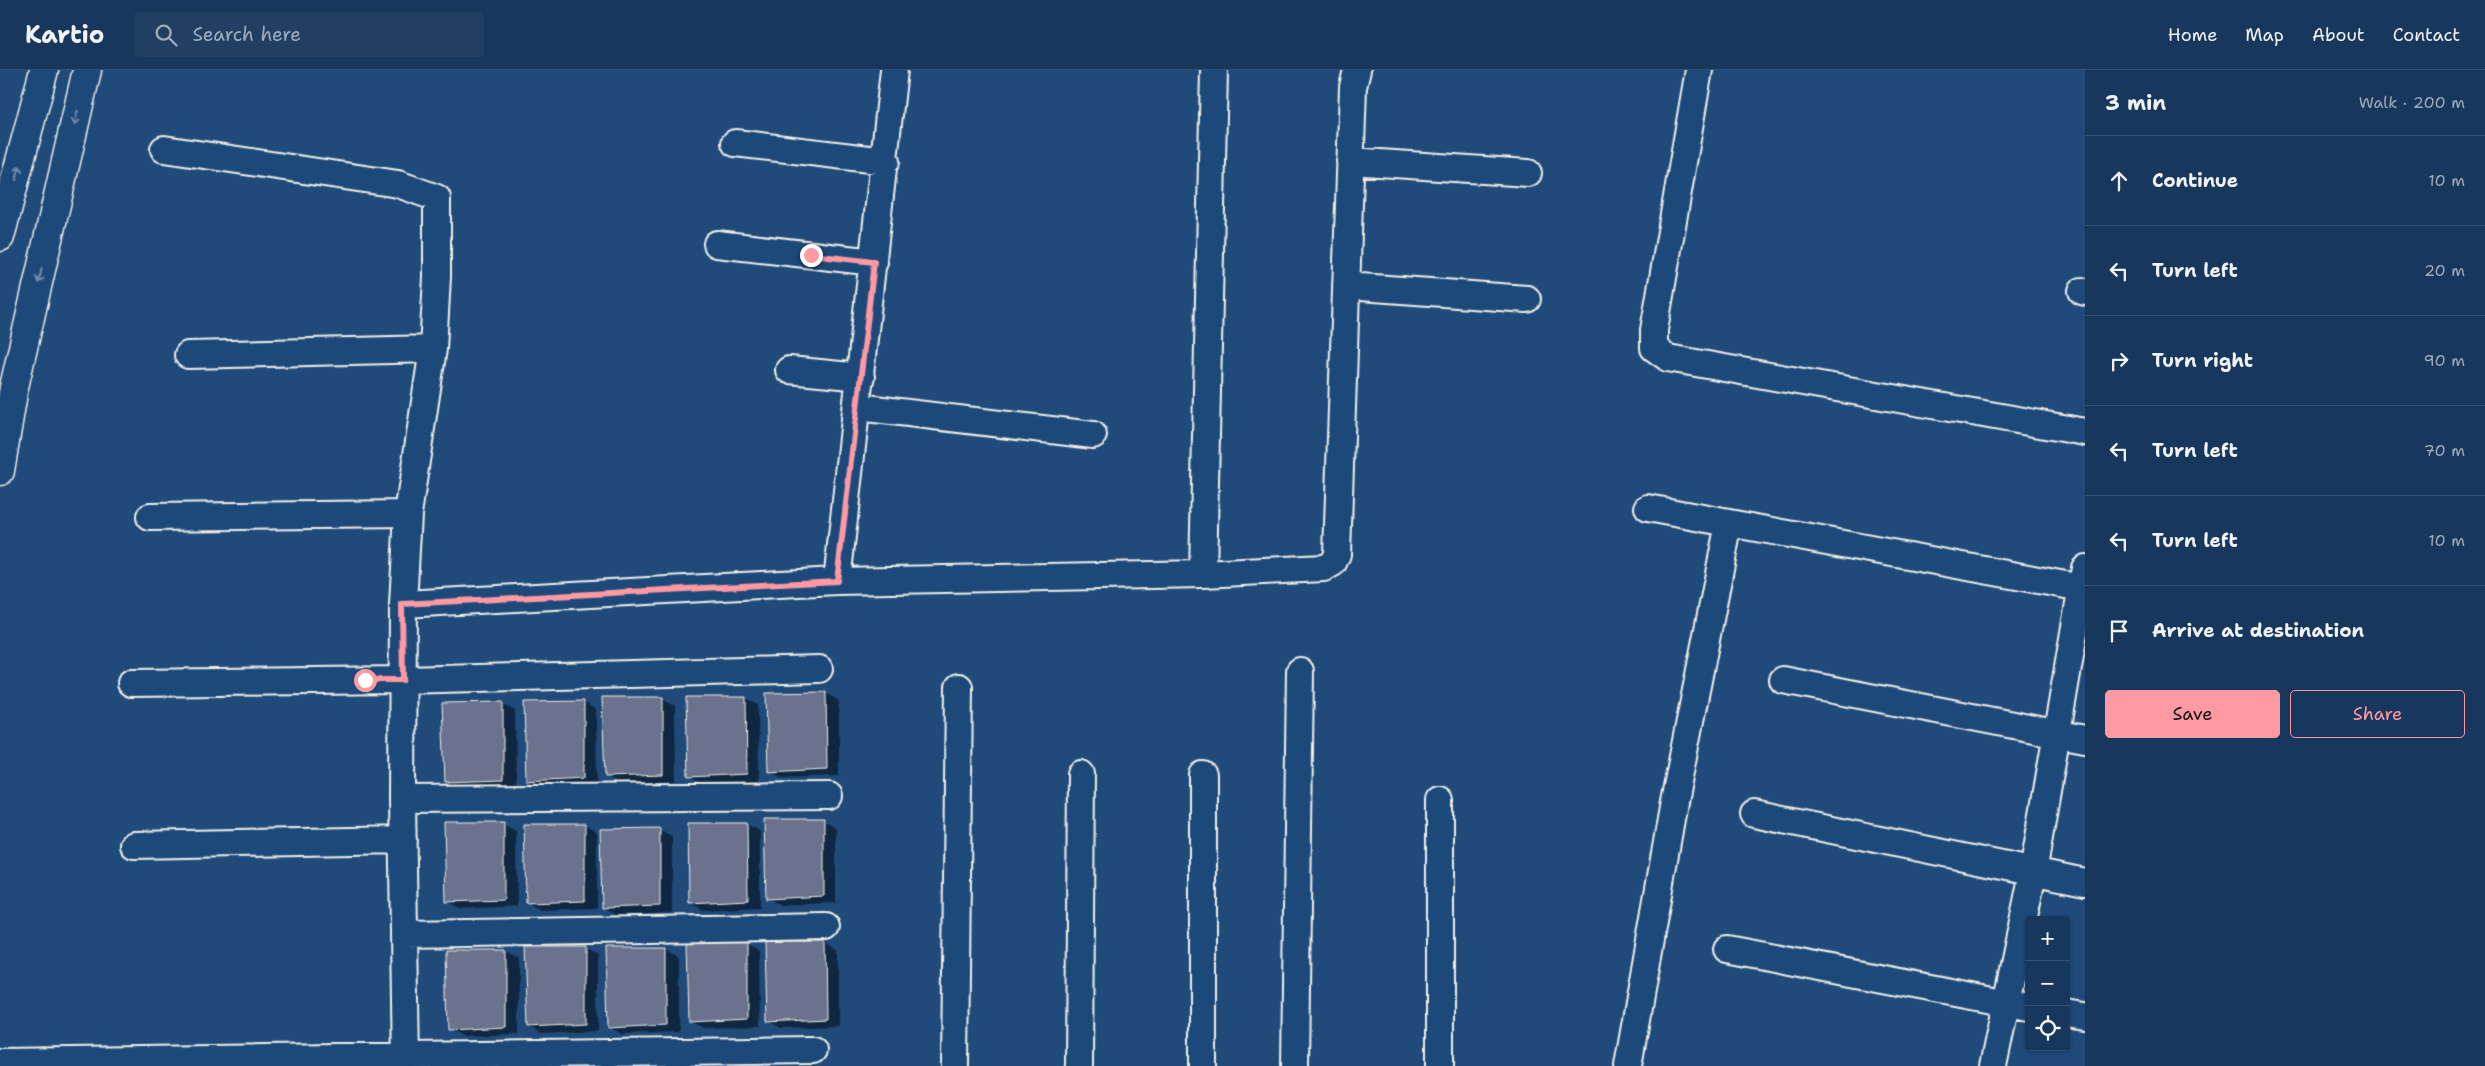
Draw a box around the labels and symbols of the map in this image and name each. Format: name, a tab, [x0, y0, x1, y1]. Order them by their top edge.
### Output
one-way arrow	[71, 109, 80, 125]
one-way arrow	[13, 166, 23, 182]
route end	[800, 244, 823, 267]
one-way arrow	[34, 267, 44, 283]
route start	[354, 669, 377, 692]

